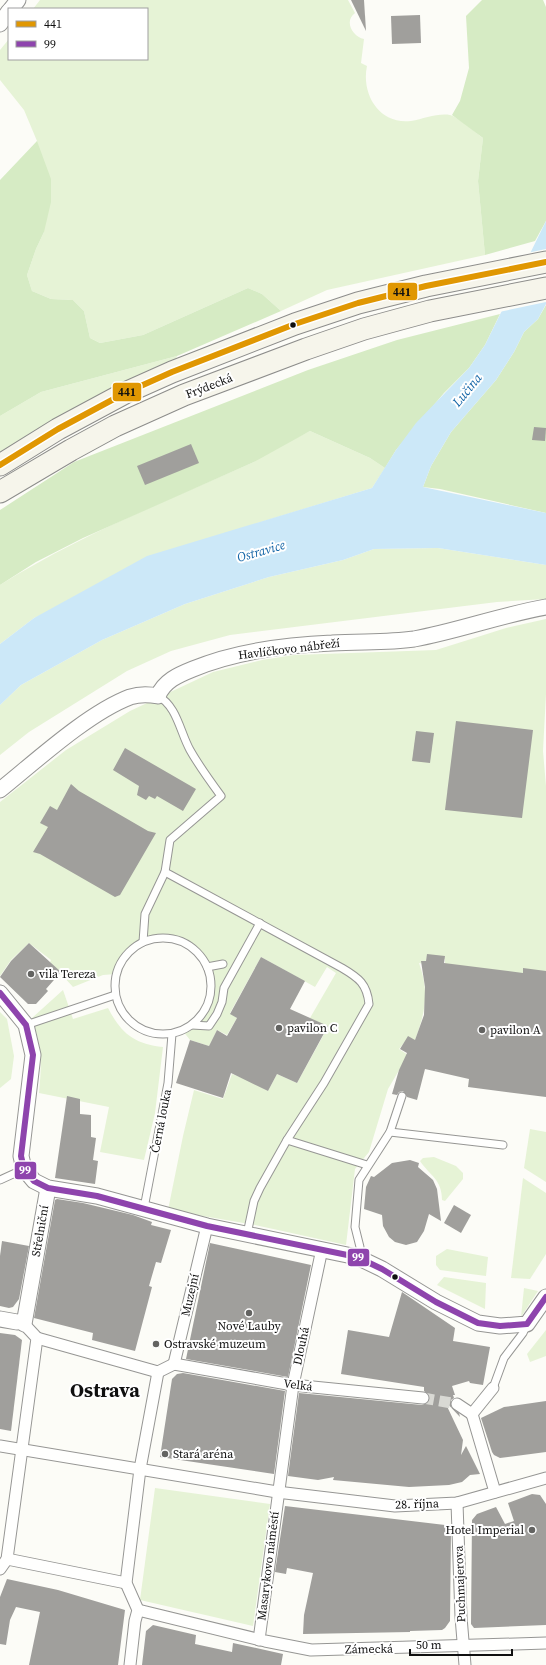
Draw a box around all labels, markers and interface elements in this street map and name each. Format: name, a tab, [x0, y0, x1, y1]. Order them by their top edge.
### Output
legend	[8, 8, 148, 60]
text: 441	[44, 16, 62, 32]
text: 99	[44, 36, 56, 52]
line badge: 441	[387, 282, 418, 301]
text: 441	[393, 285, 411, 300]
unlabelled marker	[288, 320, 298, 330]
street label: Frýdecká	[183, 369, 236, 402]
water label: Lučina	[448, 370, 486, 411]
line badge: 441	[112, 382, 142, 402]
text: 441	[118, 385, 136, 400]
water label: Ostravice	[235, 536, 288, 566]
street label: Havlíčkovo nábřeží	[237, 635, 341, 663]
place label: vila Tereza	[39, 966, 97, 982]
marker: vila Tereza	[26, 969, 36, 979]
place label: pavilon C	[287, 1020, 338, 1036]
place label: pavilon A	[490, 1022, 541, 1038]
marker: pavilon C	[274, 1023, 284, 1033]
marker: pavilon A	[477, 1025, 487, 1035]
street label: Černá louka	[147, 1087, 175, 1154]
line badge: 99	[14, 1161, 37, 1180]
text: 99	[19, 1163, 31, 1178]
street label: Střelniční	[28, 1204, 52, 1258]
line badge: 99	[347, 1248, 370, 1267]
text: 99	[352, 1250, 364, 1265]
street label: Muzejní	[177, 1272, 203, 1318]
unlabelled marker	[390, 1272, 400, 1282]
marker: Nové Lauby	[244, 1308, 254, 1318]
place label: Nové Lauby	[217, 1318, 281, 1334]
street label: Dlouhá	[289, 1325, 313, 1367]
place label: Ostravské muzeum	[164, 1336, 266, 1352]
marker: Ostravské muzeum	[151, 1339, 161, 1349]
street label: Velká	[282, 1375, 314, 1395]
district label: Ostrava	[70, 1376, 140, 1404]
place label: Stará aréna	[173, 1446, 234, 1462]
marker: Stará aréna	[160, 1449, 170, 1459]
street label: 28. října	[395, 1495, 440, 1513]
street label: Masarykovo náměstí	[253, 1510, 283, 1622]
place label: Hotel Imperial	[446, 1522, 524, 1538]
marker: Hotel Imperial	[527, 1525, 537, 1535]
street label: Puchmajerova	[451, 1544, 469, 1623]
scale bar	[410, 1631, 512, 1657]
text: 50 m	[416, 1637, 442, 1653]
street label: Zámecká	[345, 1641, 394, 1657]

